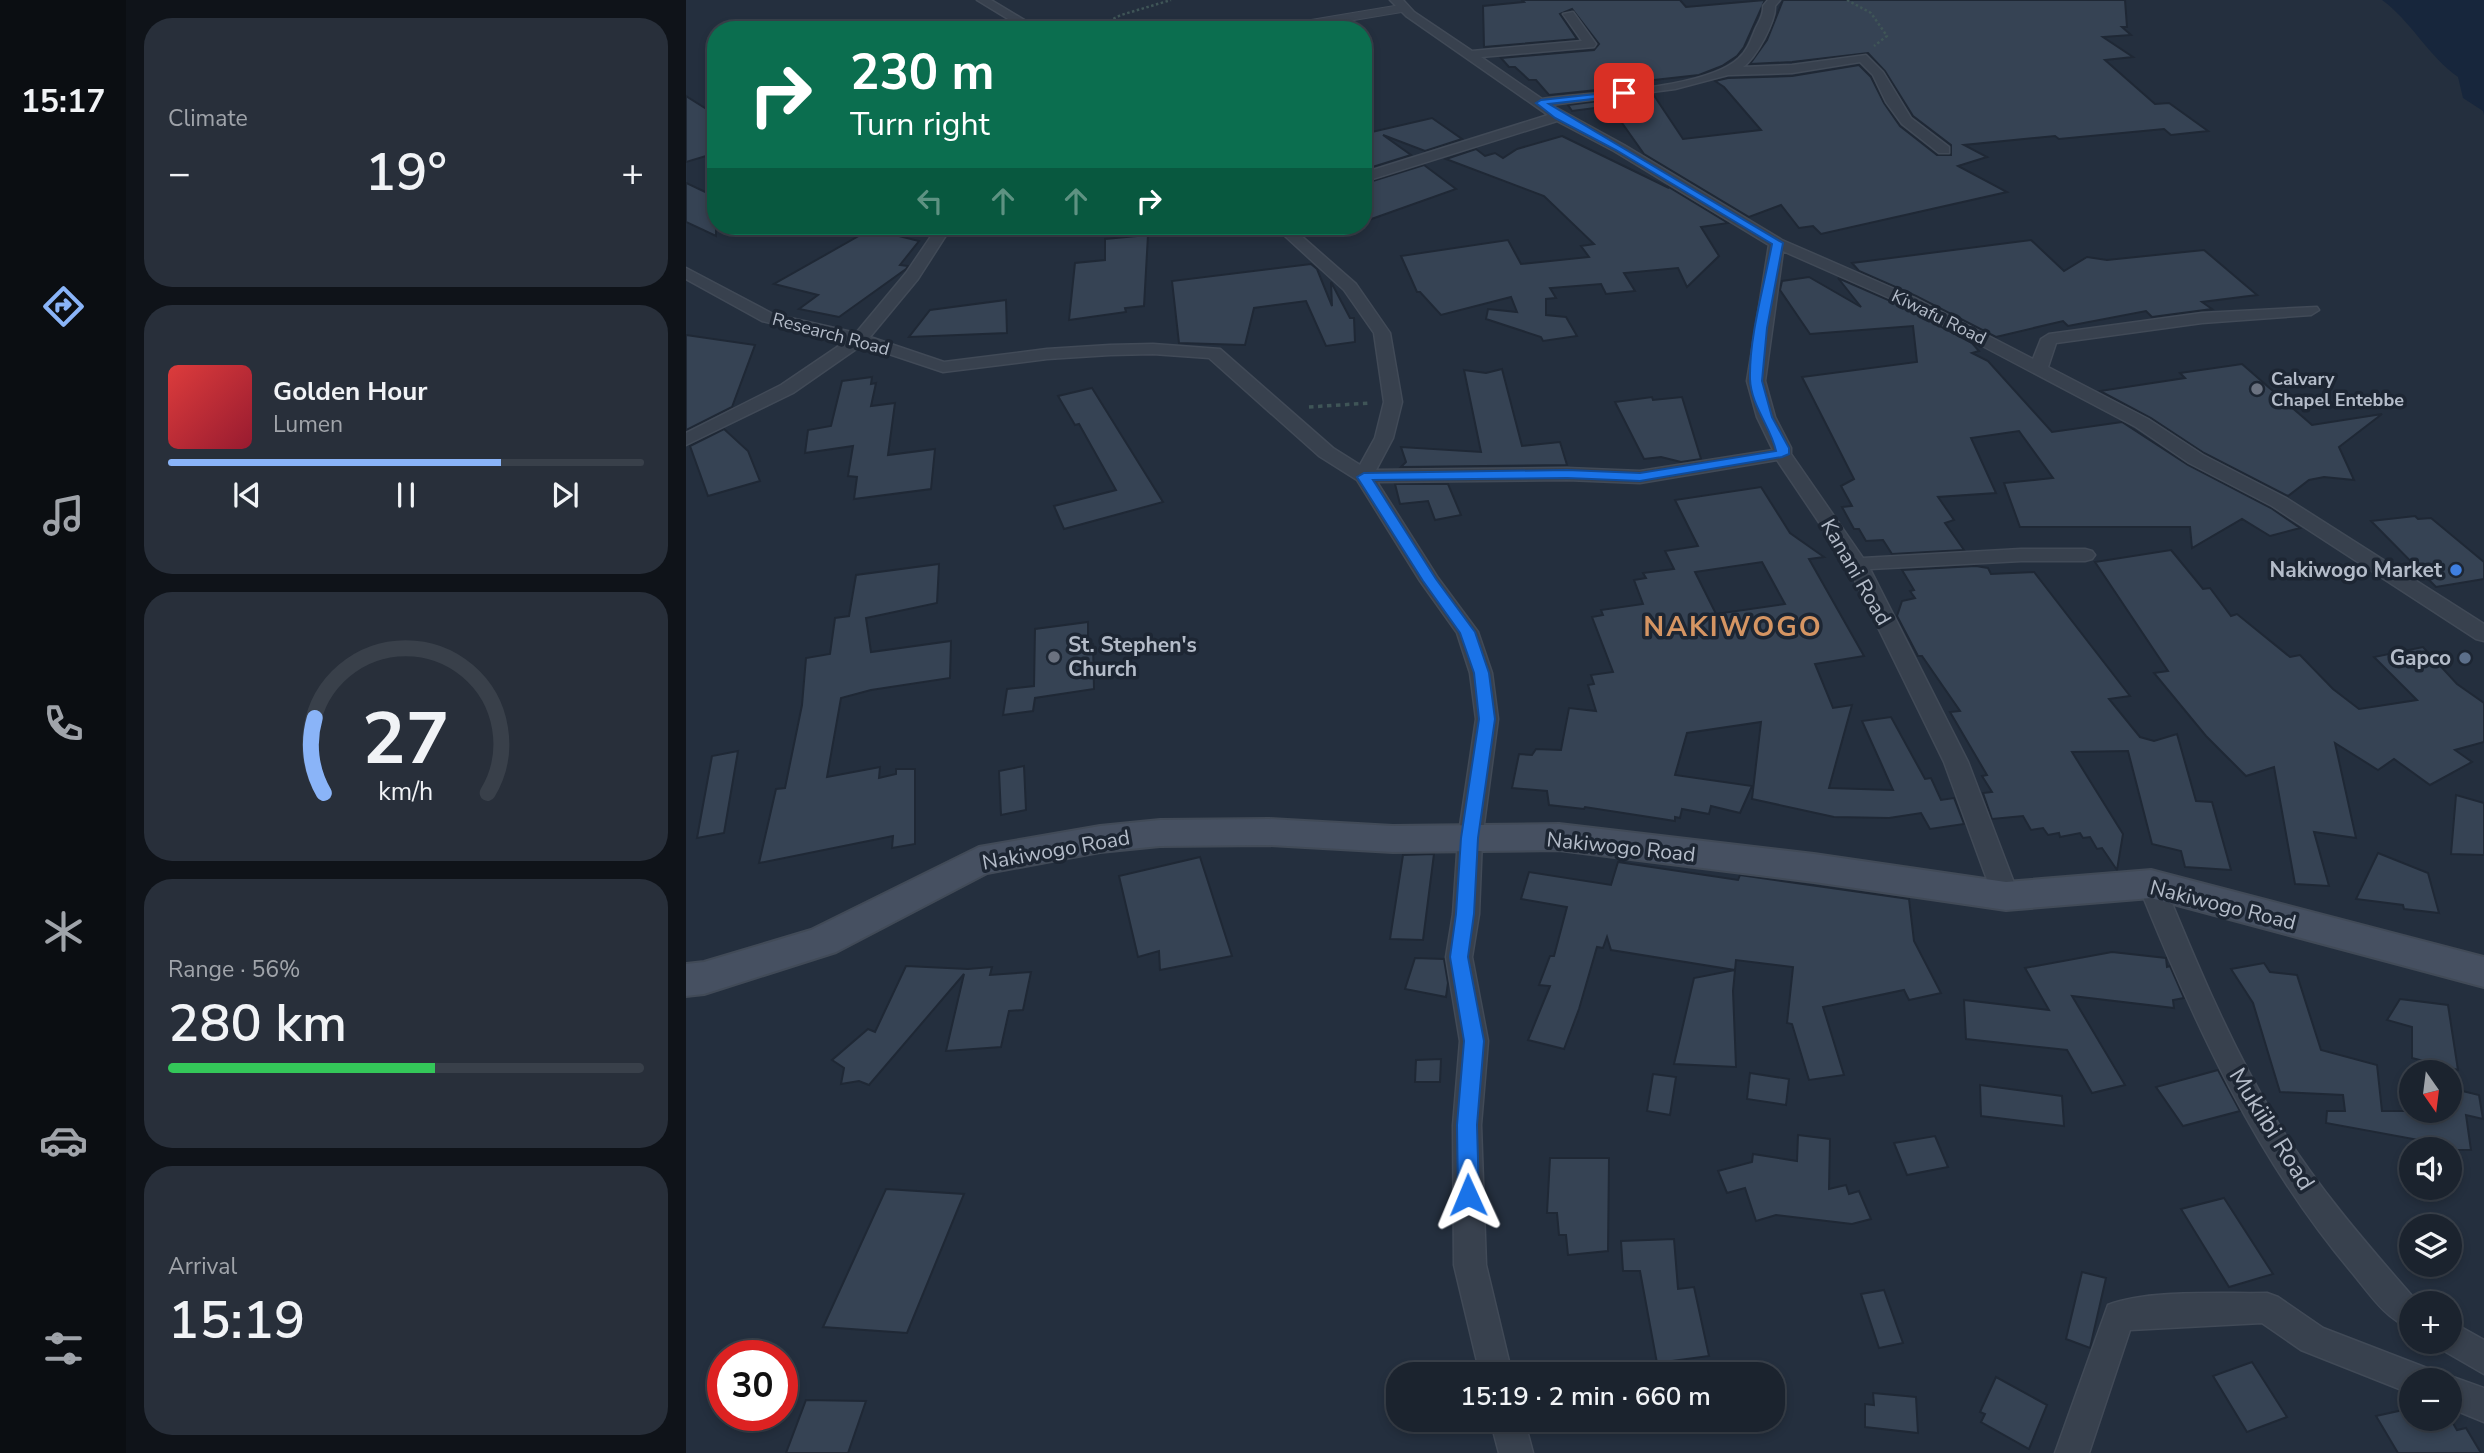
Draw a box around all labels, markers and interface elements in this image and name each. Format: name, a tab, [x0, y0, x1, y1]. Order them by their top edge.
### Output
text: 230 m	[850, 39, 994, 106]
icon: right	[735, 49, 826, 140]
pin	[1594, 63, 1654, 123]
icon: arrive	[1605, 74, 1643, 112]
text: 15:17	[21, 80, 105, 123]
text: Climate	[168, 103, 248, 134]
text: Turn right	[850, 103, 990, 146]
text: 19°	[365, 137, 447, 208]
text: −	[168, 148, 191, 199]
text: +	[621, 148, 644, 199]
icon: left	[911, 182, 949, 220]
icon: ahead	[984, 182, 1022, 220]
icon: ahead	[1057, 182, 1095, 220]
icon: right	[1130, 182, 1168, 220]
icon: directions	[39, 282, 88, 331]
street label: Kiwafu Road	[1888, 284, 1990, 350]
street label: Research Road	[770, 307, 892, 361]
place label: Calvary Chapel Entebbe	[2271, 367, 2404, 412]
text: Golden Hour	[273, 374, 428, 409]
marker: Calvary Chapel Entebbe	[2249, 381, 2265, 397]
text: Lumen	[273, 409, 343, 440]
icon: previous	[228, 476, 266, 514]
icon: pause	[387, 476, 425, 514]
icon: next	[546, 476, 584, 514]
icon: music	[39, 491, 88, 540]
street label: Kanani Road	[1814, 514, 1898, 630]
place label: Nakiwogo Market	[2270, 556, 2443, 584]
marker: Nakiwogo Market	[2448, 562, 2464, 578]
district label: NAKIWOGO	[1643, 608, 1823, 646]
place label: St. Stephen's Church	[1068, 631, 1197, 683]
place label: Gapco	[2390, 644, 2451, 672]
marker: St. Stephen's Church	[1046, 649, 1062, 665]
marker: Gapco	[2457, 650, 2473, 666]
text: 27	[362, 689, 450, 789]
icon: phone	[39, 699, 88, 748]
text: km/h	[378, 774, 434, 808]
street label: Nakiwogo Road	[980, 823, 1132, 877]
street label: Nakiwogo Road	[1545, 825, 1697, 869]
street label: Nakiwogo Road	[2147, 873, 2299, 937]
icon: climate	[39, 907, 88, 956]
text: Range · 56%	[168, 954, 300, 985]
text: 280 km	[168, 988, 347, 1059]
north arrow	[2399, 1060, 2462, 1124]
map controls	[2399, 1060, 2462, 1431]
street label: Mukiibi Road	[2222, 1062, 2322, 1196]
icon: car	[39, 1116, 88, 1165]
button: sound	[2399, 1137, 2462, 1200]
position arrow	[1431, 1158, 1505, 1232]
button: layers	[2399, 1214, 2462, 1277]
text: Arrival	[168, 1251, 237, 1282]
text: 15:19	[168, 1285, 305, 1356]
button: +	[2399, 1291, 2462, 1354]
icon: filters	[39, 1324, 88, 1373]
speed limit sign: 30	[707, 1340, 798, 1431]
button: −	[2399, 1368, 2462, 1431]
text: 15:19 · 2 min · 660 m	[1460, 1379, 1711, 1414]

